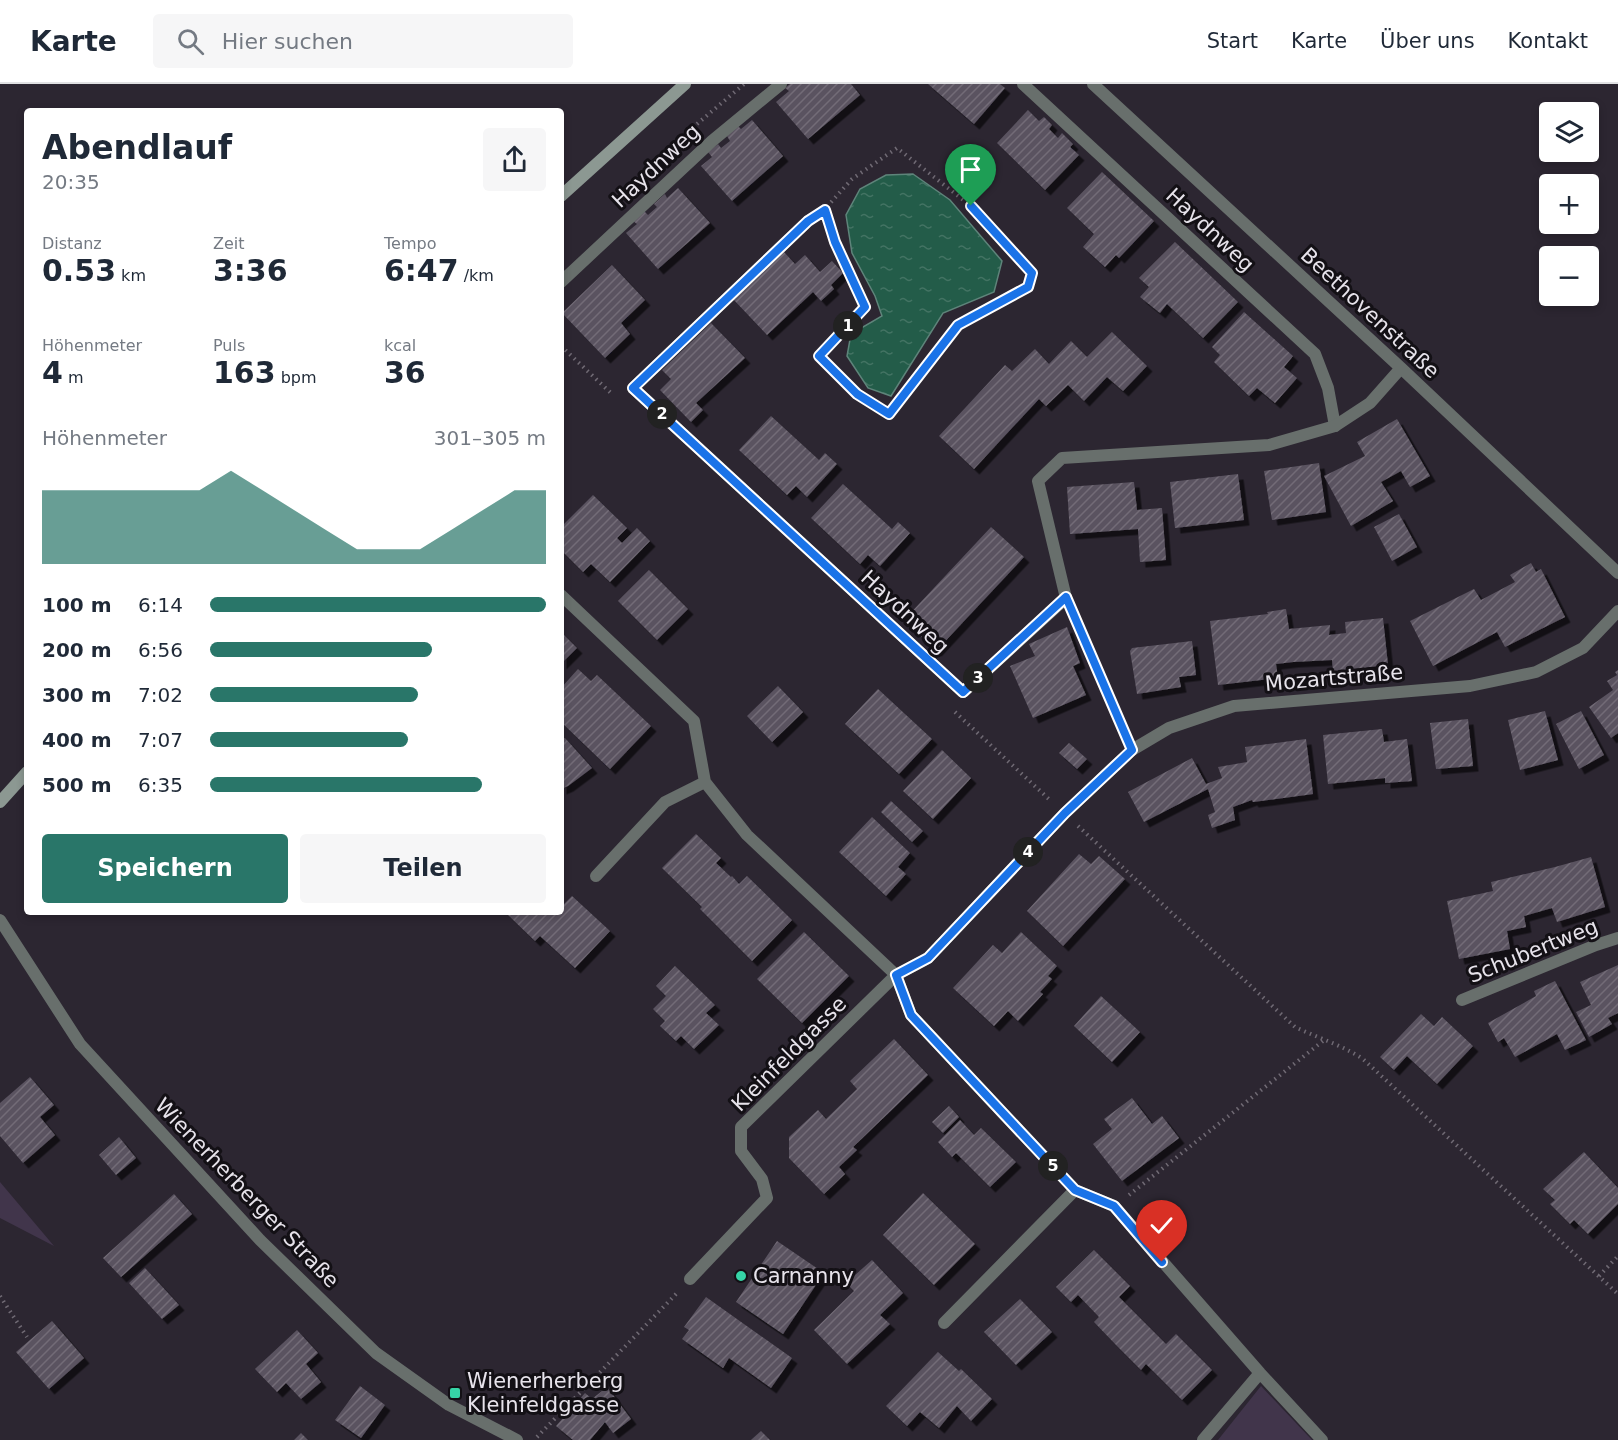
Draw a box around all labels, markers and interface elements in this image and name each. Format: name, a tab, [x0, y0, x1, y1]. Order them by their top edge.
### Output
search box	[153, 14, 573, 68]
text: Karte	[30, 25, 117, 58]
icon: search	[174, 25, 207, 58]
text: Hier suchen	[222, 29, 353, 54]
text: Start	[1207, 29, 1258, 53]
text: Karte	[1291, 29, 1347, 53]
text: Über uns	[1380, 29, 1475, 53]
text: Kontakt	[1508, 29, 1588, 53]
map controls	[1539, 102, 1599, 306]
button: layers	[1539, 102, 1599, 162]
street label: Haydnweg	[607, 119, 705, 213]
text: Abendlauf	[42, 128, 232, 167]
button: share	[483, 128, 546, 191]
pin	[945, 144, 996, 206]
icon: arrive	[954, 153, 987, 186]
text: 20:35	[42, 170, 100, 194]
button: +	[1539, 174, 1599, 234]
street label: Haydnweg	[1161, 183, 1259, 277]
text: Distanz	[42, 234, 102, 253]
text: Zeit	[213, 234, 245, 253]
text: Tempo	[384, 234, 436, 253]
street label: Beethovenstraße	[1296, 243, 1444, 383]
button: −	[1539, 246, 1599, 306]
text: 0.53	[42, 253, 116, 288]
text: 3:36	[213, 253, 288, 288]
text: 6:47	[384, 253, 459, 288]
text: km	[116, 266, 146, 285]
text: /km	[459, 266, 494, 285]
pin: 1	[833, 311, 863, 341]
text: 1	[842, 316, 854, 335]
text: Höhenmeter	[42, 336, 142, 355]
text: Puls	[213, 336, 245, 355]
text: kcal	[384, 336, 416, 355]
text: 4	[42, 355, 63, 390]
text: 163	[213, 355, 276, 390]
text: 36	[384, 355, 426, 390]
text: m	[63, 368, 84, 387]
text: bpm	[276, 368, 317, 387]
pin: 2	[647, 399, 677, 429]
text: 2	[656, 404, 668, 423]
text: Höhenmeter	[42, 426, 167, 450]
text: 301–305 m	[434, 426, 546, 450]
street label: Haydnweg	[856, 565, 954, 659]
text: 100 m	[42, 593, 112, 617]
text: 6:14	[138, 593, 183, 617]
text: 200 m	[42, 638, 112, 662]
text: 6:56	[138, 638, 183, 662]
street label: Mozartstraße	[1264, 660, 1404, 696]
pin: 3	[963, 663, 993, 693]
text: 3	[972, 668, 984, 687]
text: 300 m	[42, 683, 112, 707]
text: 7:02	[138, 683, 183, 707]
text: 400 m	[42, 728, 112, 752]
text: 7:07	[138, 728, 183, 752]
text: 500 m	[42, 773, 112, 797]
text: 6:35	[138, 773, 183, 797]
button: Speichern	[42, 834, 288, 903]
button: Teilen	[300, 834, 546, 903]
pin: 4	[1013, 837, 1043, 867]
text: 4	[1022, 842, 1034, 861]
street label: Schubertweg	[1465, 914, 1601, 988]
street label: Kleinfeldgasse	[727, 992, 851, 1116]
street label: Wienerherberger Straße	[150, 1093, 344, 1293]
pin: 5	[1038, 1151, 1068, 1181]
text: 5	[1047, 1156, 1059, 1175]
pin	[1136, 1200, 1187, 1262]
icon: check	[1145, 1209, 1178, 1242]
place label: Carnanny	[753, 1264, 854, 1288]
marker: Carnanny	[734, 1269, 748, 1283]
place label: Wienerherberg Kleinfeldgasse	[467, 1369, 623, 1417]
marker: Wienerherberg Kleinfeldgasse	[448, 1386, 462, 1400]

